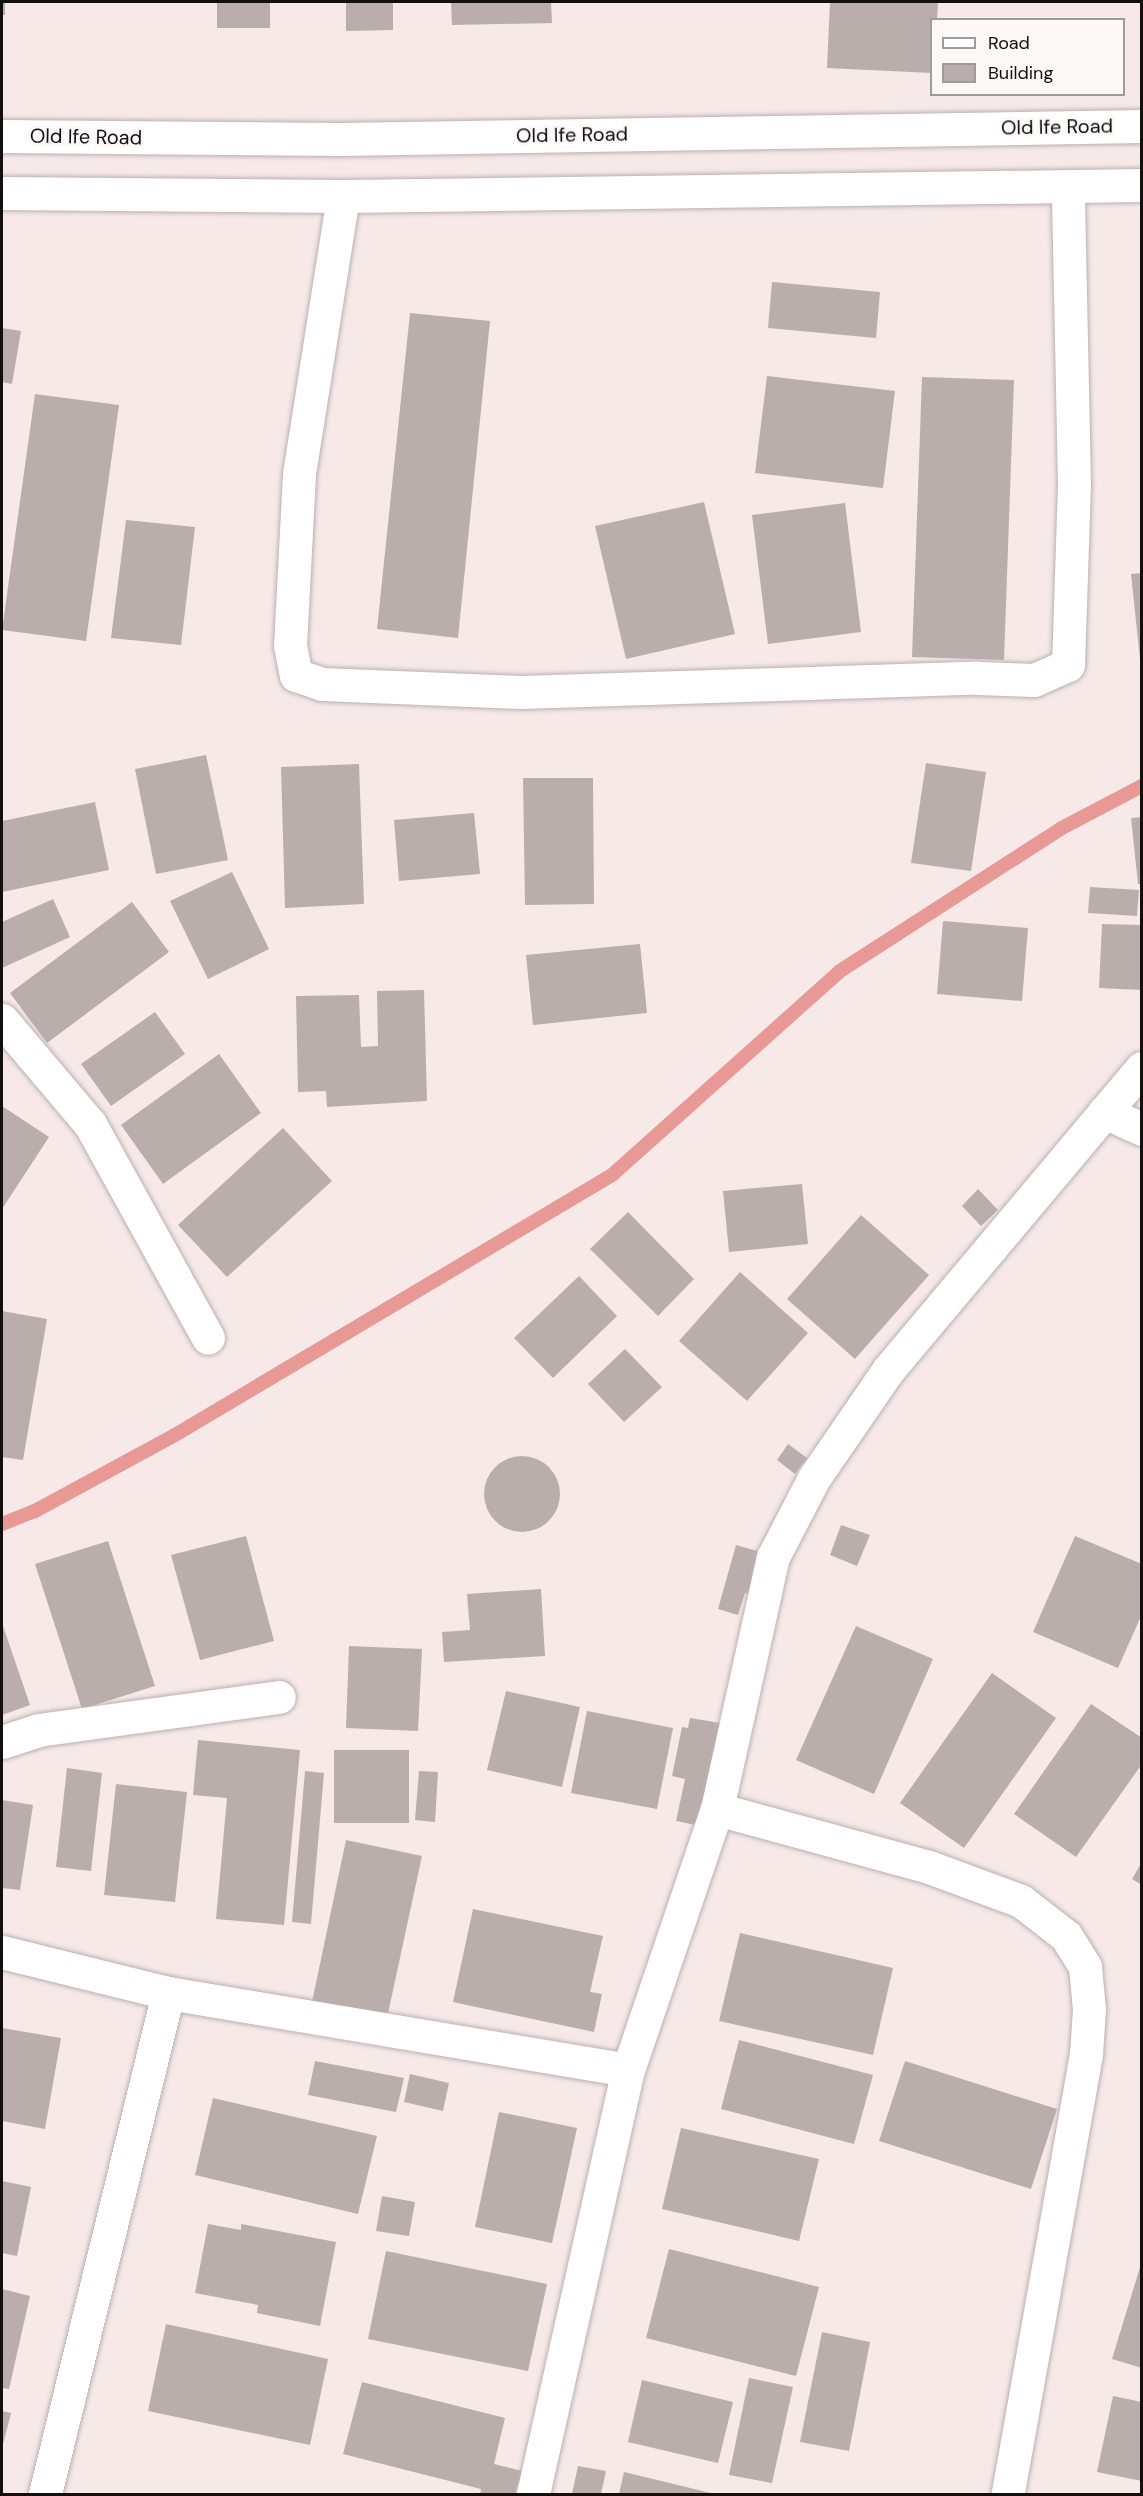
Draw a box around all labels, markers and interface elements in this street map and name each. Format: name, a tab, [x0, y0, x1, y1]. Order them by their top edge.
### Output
legend	[930, 18, 1125, 96]
text: Road	[988, 31, 1030, 55]
text: Building	[988, 61, 1053, 85]
street label: Old Ife Road	[1001, 114, 1113, 140]
street label: Old Ife Road	[516, 122, 628, 148]
street label: Old Ife Road	[30, 124, 142, 150]

